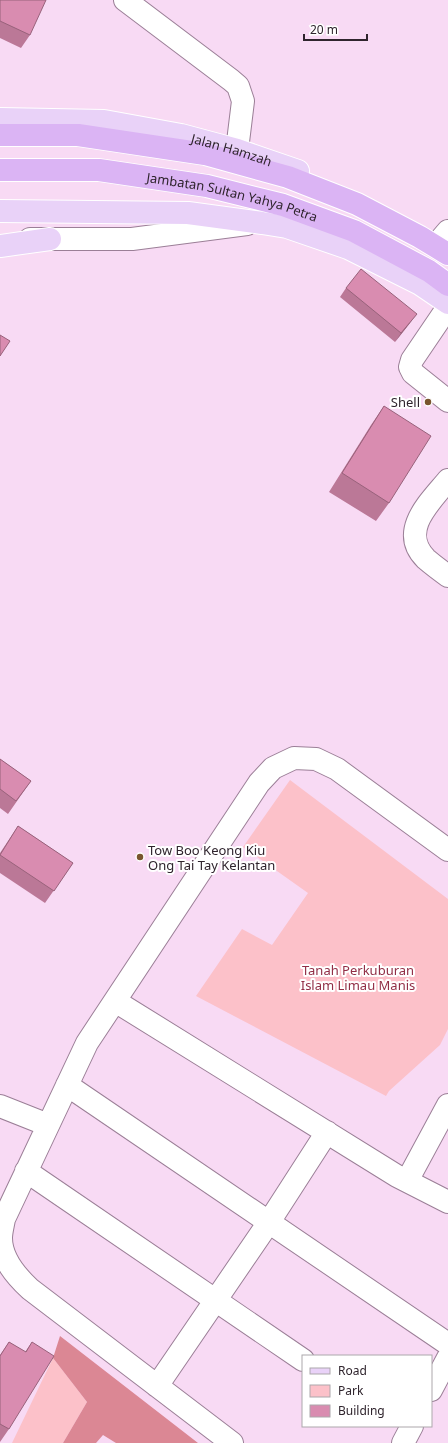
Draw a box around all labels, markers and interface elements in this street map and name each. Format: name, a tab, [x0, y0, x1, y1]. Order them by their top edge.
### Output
scale bar	[304, 16, 367, 42]
text: 20 m	[310, 21, 338, 38]
street label: Jalan Hamzah	[187, 129, 274, 170]
street label: Jambatan Sultan Yahya Petra	[143, 168, 320, 226]
place label: Shell	[391, 393, 420, 411]
marker: Shell	[423, 397, 433, 407]
place label: Tow Boo Keong Kiu Ong Tai Tay Kelantan	[148, 841, 275, 874]
marker: Tow Boo Keong Kiu Ong Tai Tay Kelantan	[135, 852, 145, 862]
park label: Tanah Perkuburan Islam Limau Manis	[301, 961, 415, 994]
legend	[302, 1355, 432, 1427]
text: Road	[338, 1362, 367, 1379]
text: Park	[338, 1382, 364, 1399]
text: Building	[338, 1402, 385, 1419]

